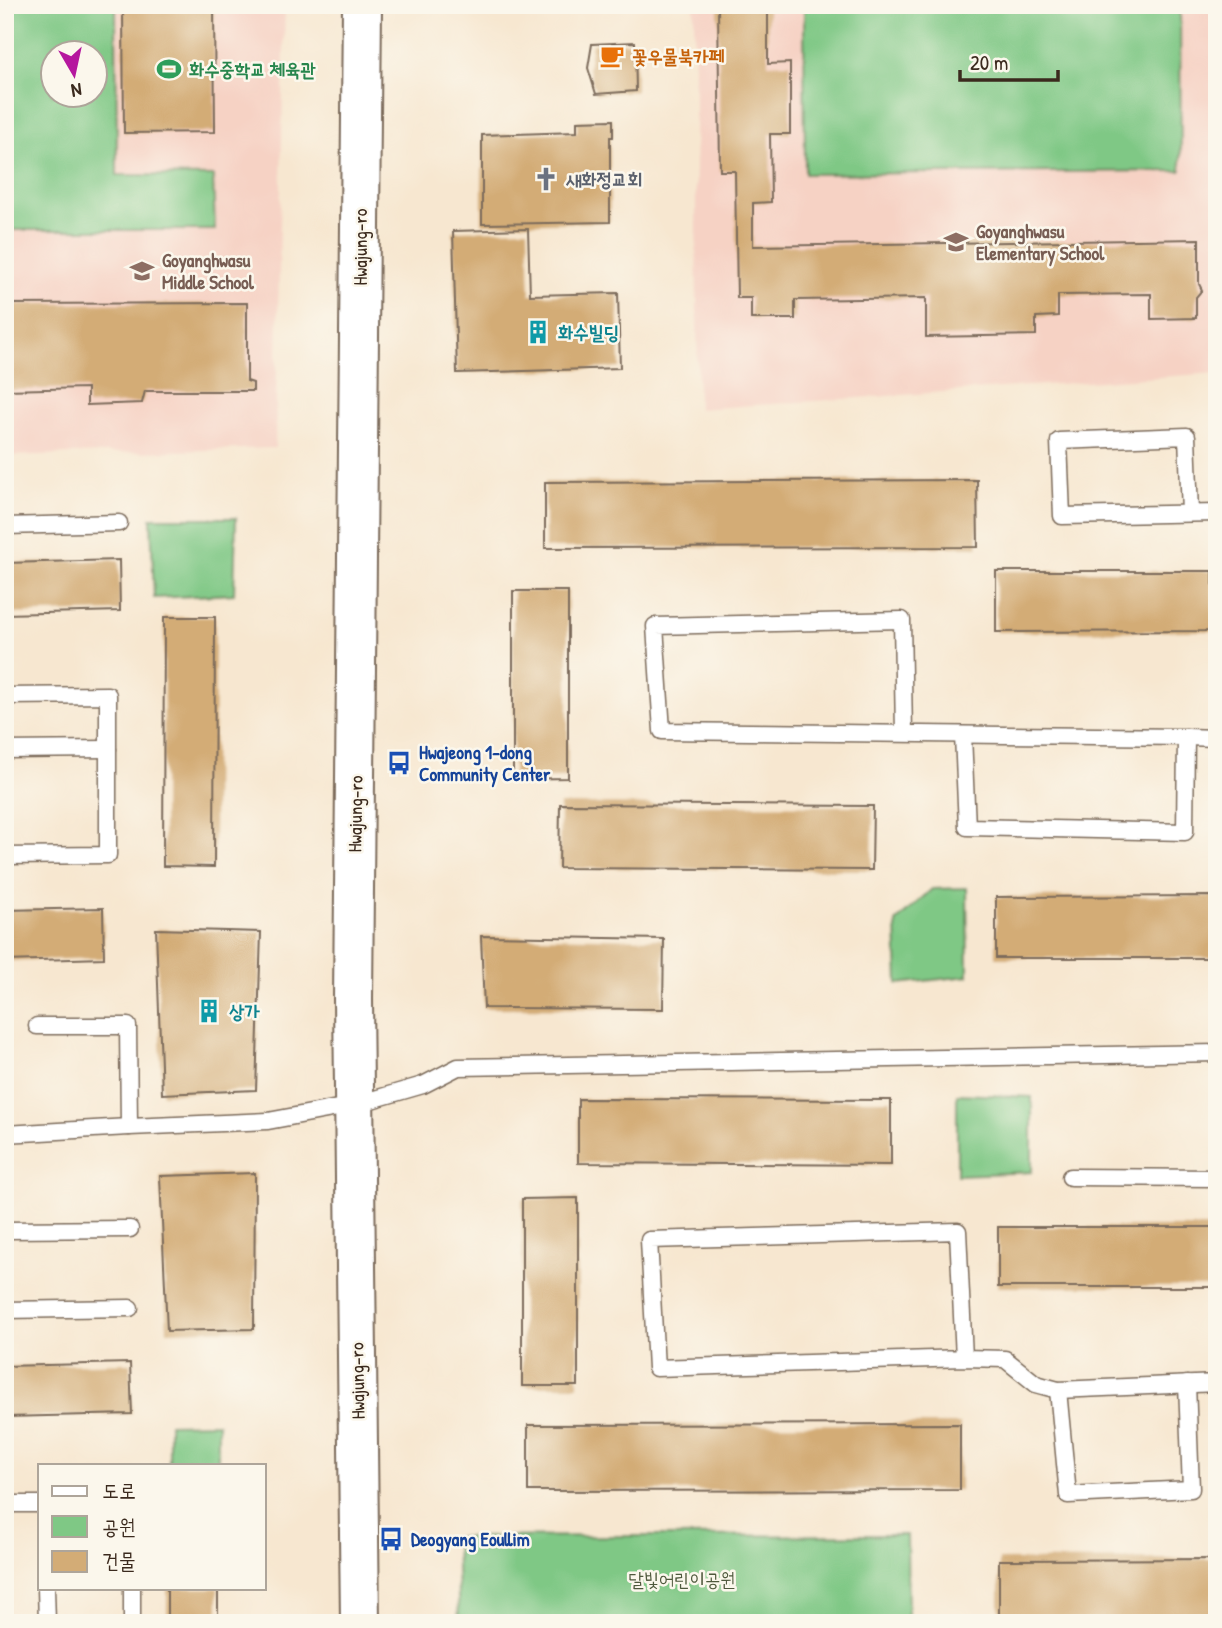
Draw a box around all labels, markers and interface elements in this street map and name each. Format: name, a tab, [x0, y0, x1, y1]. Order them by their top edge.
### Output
north arrow	[38, 38, 108, 108]
scale bar	[960, 38, 1058, 82]
cafe icon: 꽃우물북카페	[598, 42, 626, 70]
place label: 꽃우물북카페	[632, 43, 724, 69]
text: 20 m	[970, 48, 1008, 77]
sports icon: 화수중학교 체육관	[155, 55, 183, 83]
place label: 화수중학교 체육관	[189, 56, 316, 82]
text: N	[70, 77, 84, 104]
church icon: 새화정교회	[532, 165, 560, 193]
place label: 새화정교회	[565, 166, 642, 192]
street label: Hwajung-ro	[347, 208, 373, 285]
place label: Goyanghwasu Elementary School	[976, 218, 1105, 267]
school or university icon: Goyanghwasu Elementary School	[942, 228, 970, 256]
place label: Goyanghwasu Middle School	[162, 247, 255, 295]
school or university icon: Goyanghwasu Middle School	[128, 257, 156, 285]
building icon: 화수빌딩	[524, 318, 552, 346]
place label: 화수빌딩	[558, 319, 619, 345]
place label: Hwajeong 1-dong Community Center	[419, 739, 551, 788]
bus stop icon: Hwajeong 1-dong Community Center	[385, 749, 413, 777]
street label: Hwajung-ro	[341, 775, 369, 853]
building icon: 상가	[195, 997, 223, 1025]
place label: 상가	[229, 998, 260, 1024]
street label: Hwajung-ro	[343, 1342, 371, 1420]
legend	[38, 1464, 266, 1590]
text: 도로	[102, 1476, 136, 1505]
text: 공원	[102, 1512, 136, 1541]
bus stop icon: Deogyang Eoullim	[377, 1525, 405, 1553]
place label: Deogyang Eoullim	[411, 1526, 530, 1553]
text: 건물	[102, 1546, 136, 1575]
park label: 달빛어린이공원	[628, 1566, 736, 1592]

